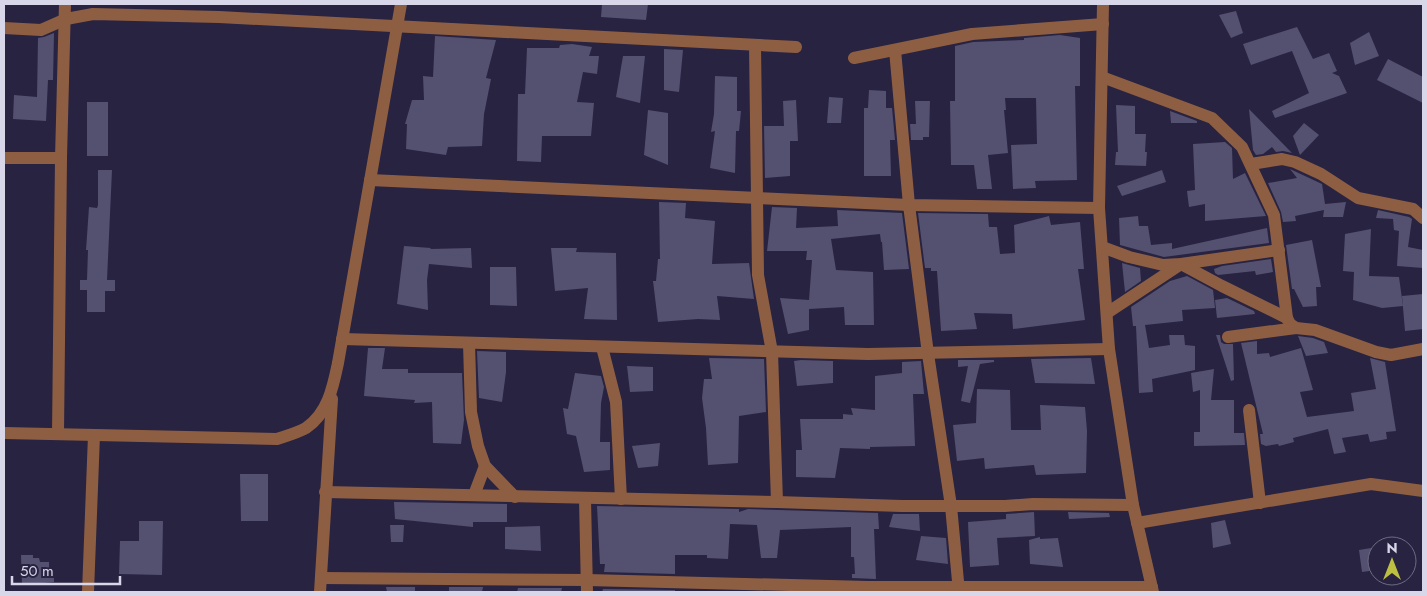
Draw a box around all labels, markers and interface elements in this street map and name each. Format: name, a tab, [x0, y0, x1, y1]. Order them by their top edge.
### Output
north arrow	[1367, 536, 1417, 586]
text: N	[1386, 538, 1398, 558]
scale bar	[12, 554, 120, 586]
text: 50 m	[20, 560, 54, 582]

